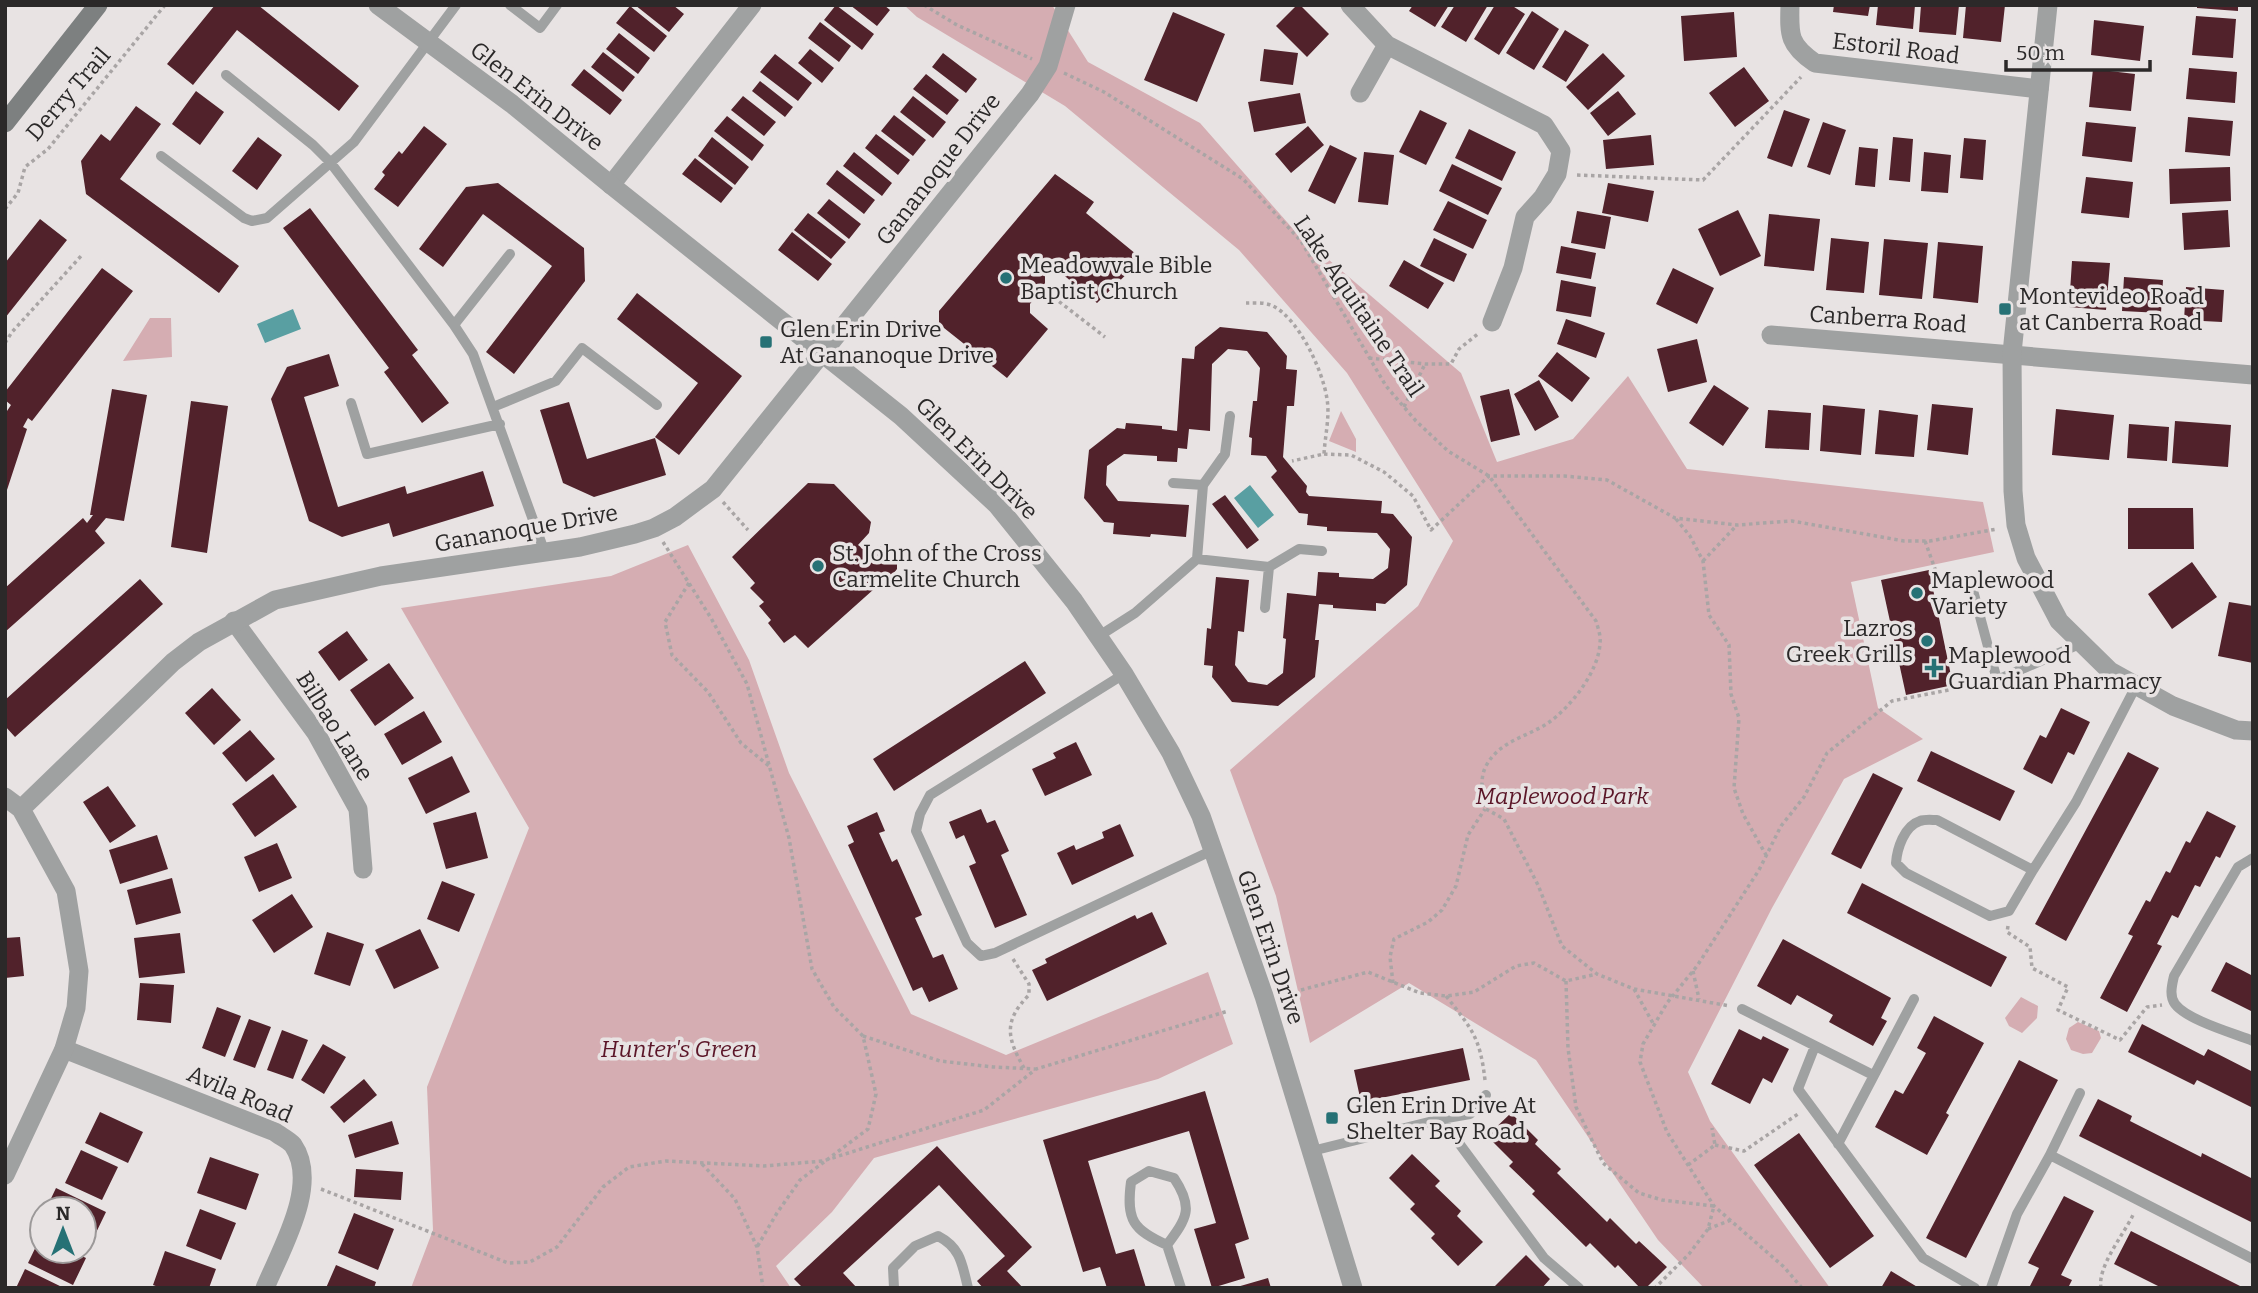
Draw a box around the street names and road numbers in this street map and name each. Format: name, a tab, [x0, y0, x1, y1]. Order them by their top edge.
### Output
street label: Estoril Road	[1831, 26, 1962, 70]
street label: Glen Erin Drive	[465, 35, 609, 157]
street label: Derry Trail	[20, 41, 116, 146]
street label: Gananoque Drive	[870, 87, 1006, 251]
street label: Lake Aquitaine Trail	[1288, 210, 1430, 402]
street label: Canberra Road	[1808, 300, 1968, 338]
street label: Glen Erin Drive	[910, 391, 1044, 525]
street label: Gananoque Drive	[432, 498, 620, 558]
street label: Bilbao Lane	[290, 666, 380, 786]
street label: Glen Erin Drive	[1231, 866, 1311, 1028]
street label: Avila Road	[183, 1059, 297, 1129]

